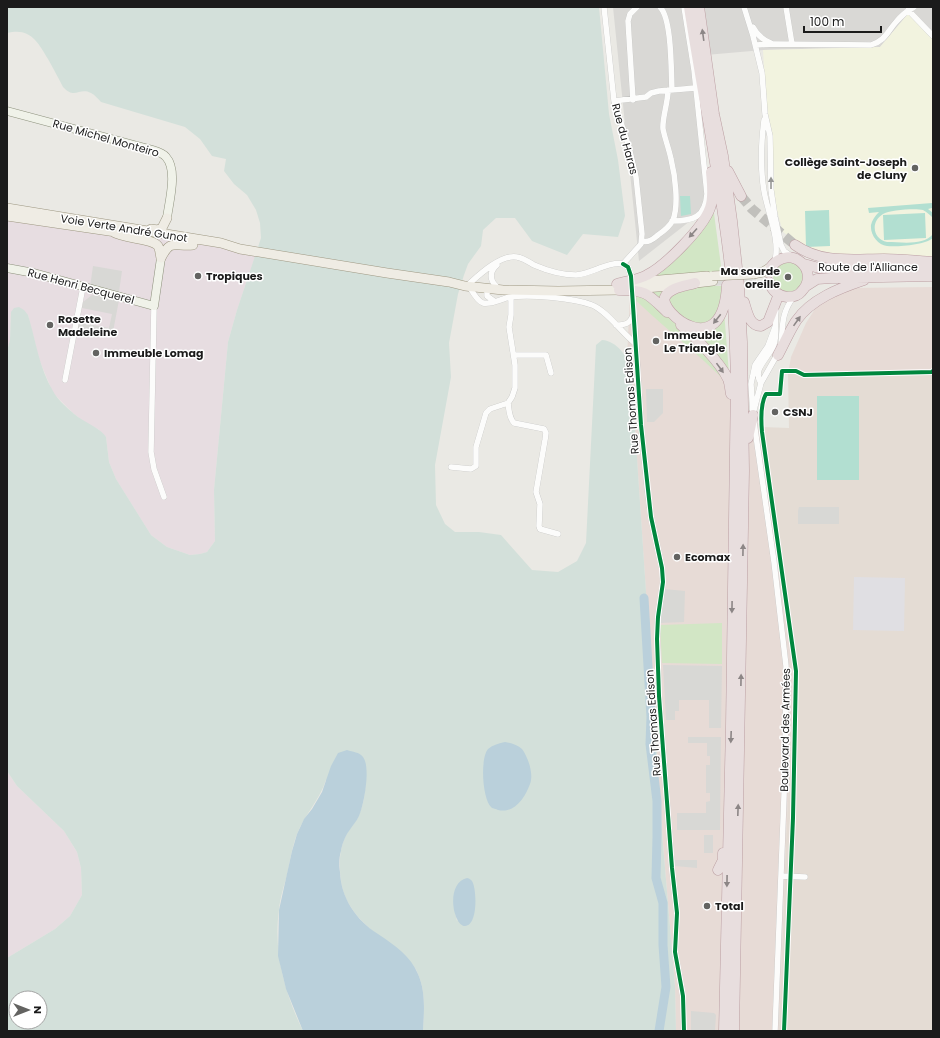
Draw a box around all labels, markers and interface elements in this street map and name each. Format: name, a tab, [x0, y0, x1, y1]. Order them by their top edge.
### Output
scale bar	[804, 8, 881, 34]
text: 100 m	[810, 13, 844, 30]
one-way arrow	[700, 29, 706, 41]
street label: Rue du Haras	[608, 102, 642, 177]
street label: Rue Michel Monteiro	[51, 115, 161, 161]
place label: Collège Saint-Joseph de Cluny	[785, 154, 907, 183]
marker: Collège Saint-Joseph de Cluny	[910, 163, 920, 173]
one-way arrow	[768, 176, 774, 189]
street label: Voie Verte André Gunot	[59, 210, 189, 246]
one-way arrow	[689, 228, 698, 238]
street label: Route de l'Alliance	[818, 259, 918, 275]
place label: Ma sourde oreille	[721, 263, 780, 292]
street label: Rue Henri Becquerel	[26, 264, 136, 308]
place label: Tropiques	[206, 268, 263, 284]
marker: Tropiques	[193, 271, 203, 281]
marker: Ma sourde oreille	[783, 272, 793, 282]
place label: Rosette Madeleine	[58, 311, 117, 340]
one-way arrow	[712, 314, 721, 324]
one-way arrow	[793, 315, 801, 326]
marker: Rosette Madeleine	[45, 320, 55, 330]
place label: Immeuble Le Triangle	[664, 327, 725, 356]
marker: Immeuble Le Triangle	[651, 336, 661, 346]
place label: Immeuble Lomag	[104, 345, 203, 361]
street label: Rue Thomas Edison	[619, 347, 643, 455]
marker: Immeuble Lomag	[91, 348, 101, 358]
one-way arrow	[716, 362, 724, 373]
place label: CSNJ	[783, 404, 813, 420]
marker: CSNJ	[770, 407, 780, 417]
one-way arrow	[740, 543, 746, 556]
place label: Ecomax	[685, 549, 731, 565]
marker: Ecomax	[672, 552, 682, 562]
one-way arrow	[729, 601, 735, 614]
street label: Boulevard des Armées	[776, 668, 794, 792]
street label: Rue Thomas Edison	[641, 669, 665, 777]
one-way arrow	[738, 673, 744, 686]
one-way arrow	[727, 731, 734, 743]
one-way arrow	[735, 803, 741, 816]
one-way arrow	[724, 875, 730, 888]
place label: Total	[715, 898, 744, 914]
marker: Total	[702, 901, 712, 911]
north arrow	[8, 990, 48, 1030]
text: N	[30, 1006, 46, 1014]

